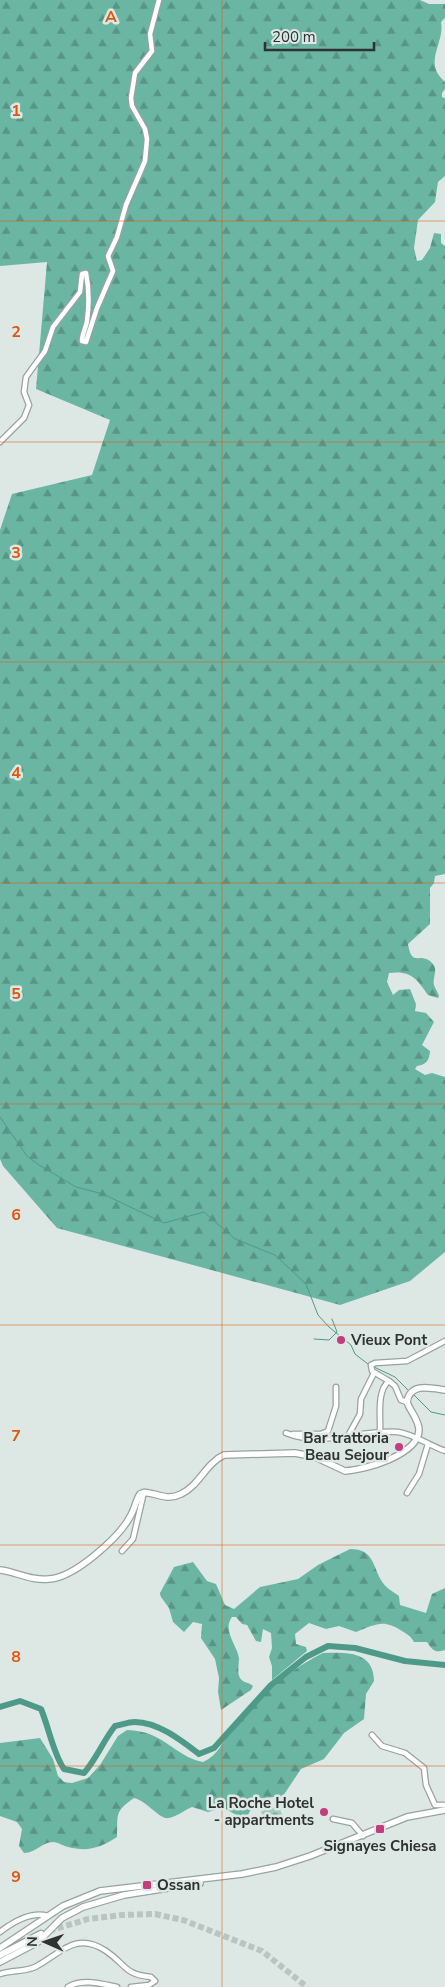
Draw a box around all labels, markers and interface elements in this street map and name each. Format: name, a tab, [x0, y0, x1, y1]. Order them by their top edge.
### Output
text: A	[105, 6, 117, 28]
scale bar	[265, 20, 374, 52]
text: 200 m	[272, 27, 316, 47]
text: 1	[11, 100, 21, 122]
text: 2	[11, 321, 21, 343]
text: 3	[11, 542, 21, 564]
text: 4	[11, 762, 21, 784]
text: 5	[11, 983, 21, 1005]
text: 6	[11, 1204, 21, 1226]
place label: Vieux Pont	[350, 1330, 427, 1350]
marker: Vieux Pont	[335, 1334, 347, 1346]
text: 7	[11, 1425, 21, 1447]
place label: Bar trattoria Beau Sejour	[303, 1428, 389, 1465]
marker: Bar trattoria Beau Sejour	[393, 1441, 405, 1453]
text: 8	[11, 1646, 21, 1668]
place label: La Roche Hotel - appartments	[208, 1793, 314, 1830]
marker: La Roche Hotel - appartments	[318, 1806, 330, 1818]
marker: Signayes Chiesa	[374, 1823, 386, 1835]
place label: Signayes Chiesa	[324, 1836, 436, 1856]
text: 9	[11, 1866, 21, 1888]
place label: Ossan	[157, 1875, 200, 1895]
marker: Ossan	[141, 1879, 153, 1891]
north arrow	[20, 1917, 70, 1967]
text: N	[23, 1936, 42, 1947]

